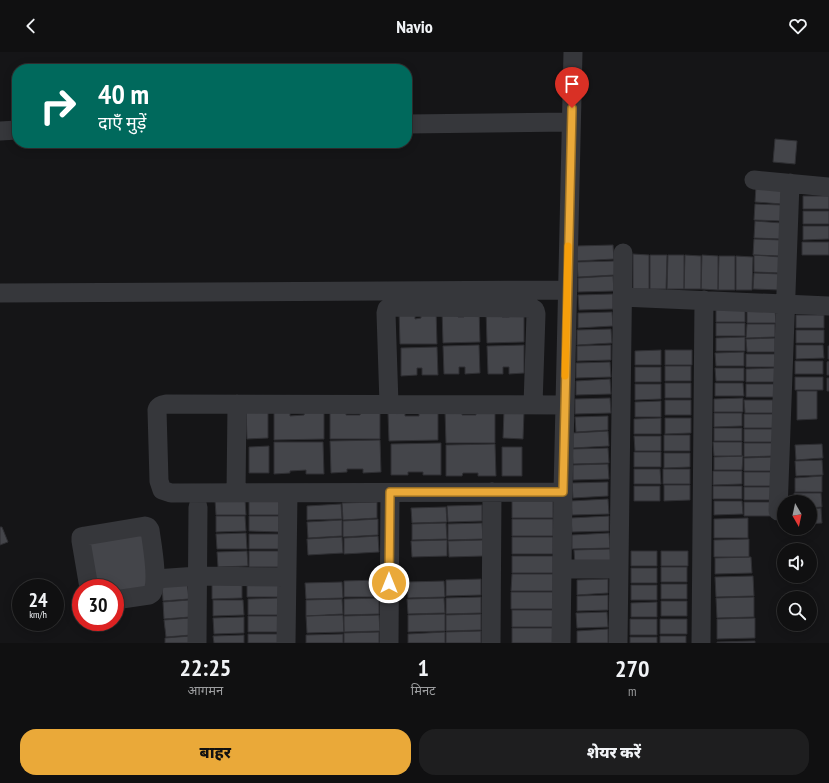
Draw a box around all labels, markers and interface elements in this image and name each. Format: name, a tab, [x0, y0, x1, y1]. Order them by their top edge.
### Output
icon: back	[20, 15, 42, 37]
text: Navio	[396, 15, 433, 38]
icon: heart	[787, 15, 809, 37]
pin	[555, 67, 589, 108]
icon: arrive	[561, 73, 583, 95]
text: 40 m	[98, 75, 149, 112]
icon: right	[32, 80, 84, 132]
text: दाएँ मुड़ें	[98, 111, 146, 134]
north arrow	[777, 495, 817, 535]
map controls	[777, 495, 817, 631]
button: sound	[777, 543, 817, 583]
position arrow	[368, 562, 410, 604]
speed limit sign: 30	[72, 579, 124, 631]
text: 24	[28, 587, 48, 613]
button: search	[777, 591, 817, 631]
text: km/h	[29, 608, 47, 621]
text: 22:25	[179, 652, 231, 683]
text: 1	[417, 652, 429, 683]
text: 270	[615, 653, 650, 684]
text: आगमन	[188, 682, 223, 699]
text: मिनट	[411, 682, 436, 699]
text: m	[628, 683, 637, 700]
button: बाहर	[20, 729, 411, 775]
button: शेयर करें	[419, 729, 809, 775]

